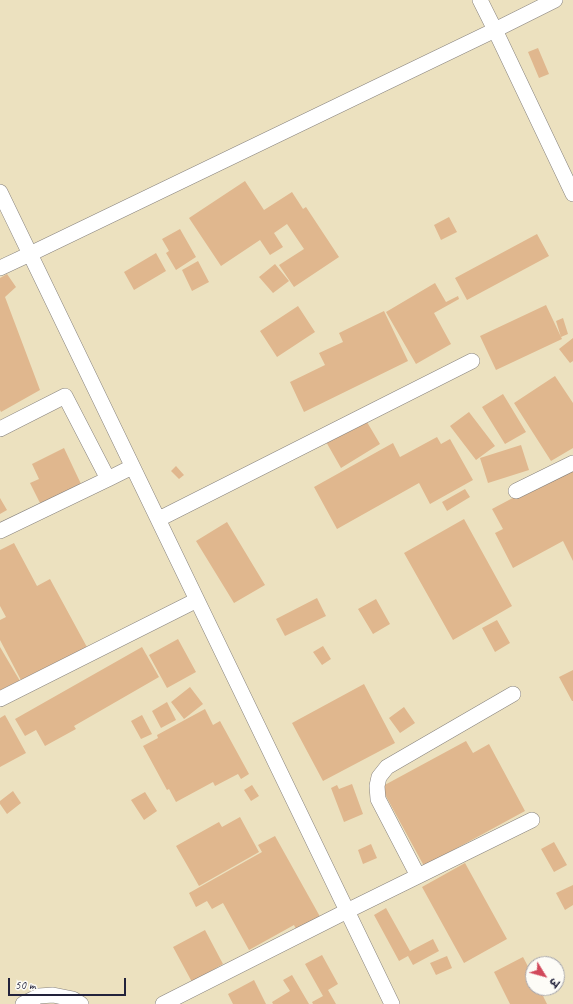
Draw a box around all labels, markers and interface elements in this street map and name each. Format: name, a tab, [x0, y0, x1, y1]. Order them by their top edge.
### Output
north arrow	[525, 956, 565, 996]
scale bar	[10, 970, 128, 996]
text: उ	[546, 975, 562, 990]
text: 50 m	[15, 977, 35, 993]

